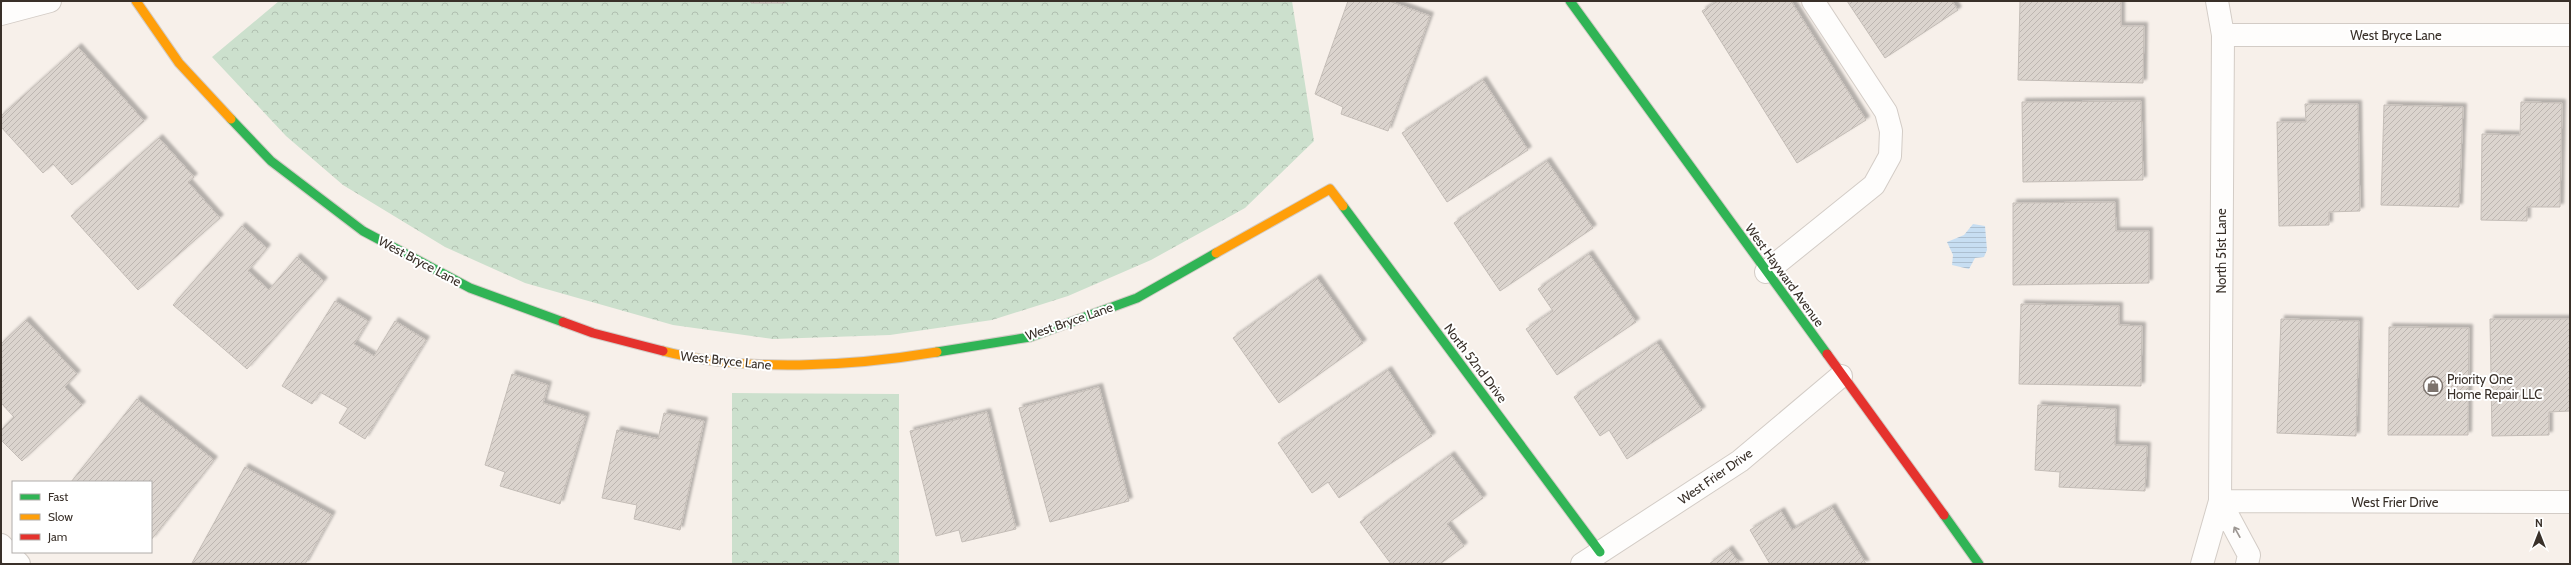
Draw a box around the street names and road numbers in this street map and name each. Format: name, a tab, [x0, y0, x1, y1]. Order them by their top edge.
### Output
street label: West Bryce Lane	[2350, 27, 2442, 43]
street label: North 51st Lane	[2213, 208, 2229, 294]
street label: West Hayward Avenue	[1742, 220, 1828, 330]
street label: West Bryce Lane	[376, 232, 464, 290]
street label: West Bryce Lane	[1023, 298, 1115, 343]
street label: North 52nd Drive	[1441, 320, 1511, 406]
street label: West Bryce Lane	[680, 347, 773, 373]
street label: West Frier Drive	[1675, 444, 1756, 508]
street label: West Frier Drive	[2351, 494, 2439, 510]

